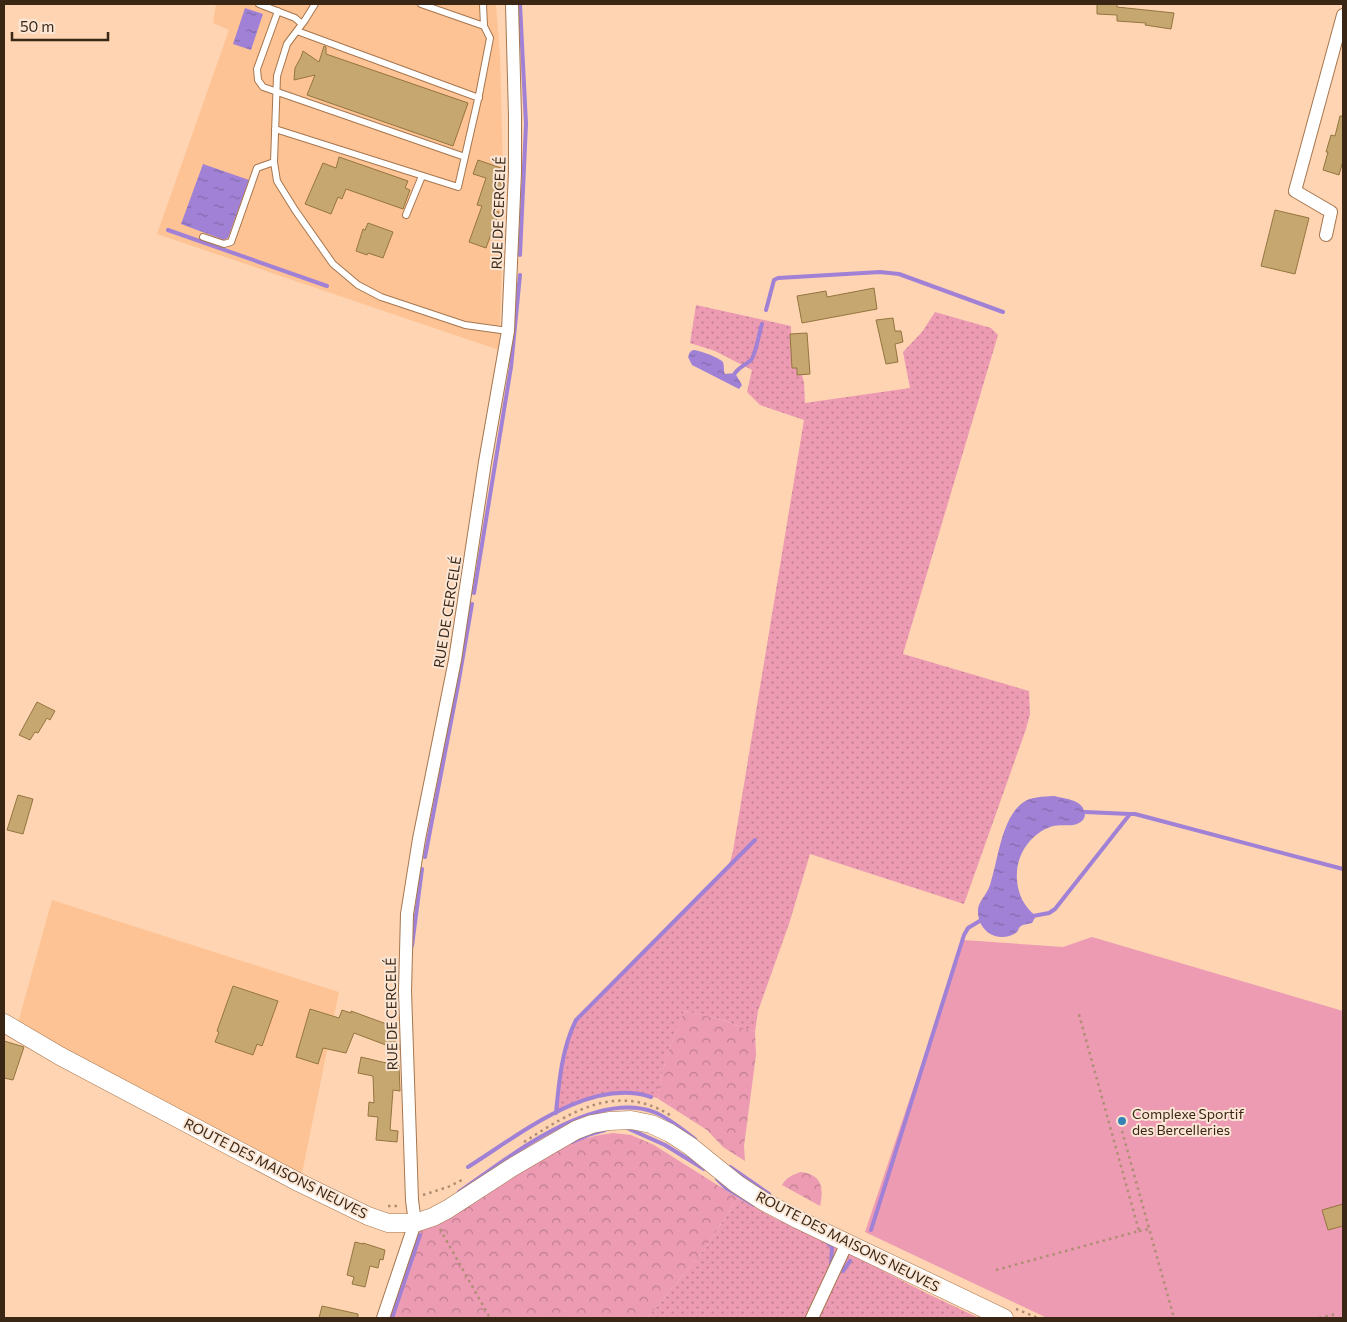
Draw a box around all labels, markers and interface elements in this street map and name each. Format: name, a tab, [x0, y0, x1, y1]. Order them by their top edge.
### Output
scale bar	[12, 10, 109, 42]
text: 50 m	[20, 17, 54, 35]
street label: RUE DE CERCELÉ	[488, 156, 508, 270]
street label: RUE DE CERCELÉ	[430, 555, 464, 669]
street label: RUE DE CERCELÉ	[382, 957, 400, 1071]
place label: Complexe Sportif des Bercelleries	[1132, 1105, 1244, 1138]
street label: ROUTE DES MAISONS NEUVES	[181, 1114, 371, 1222]
marker: Complexe Sportif des Bercelleries	[1116, 1115, 1128, 1127]
street label: ROUTE DES MAISONS NEUVES	[753, 1187, 943, 1295]

